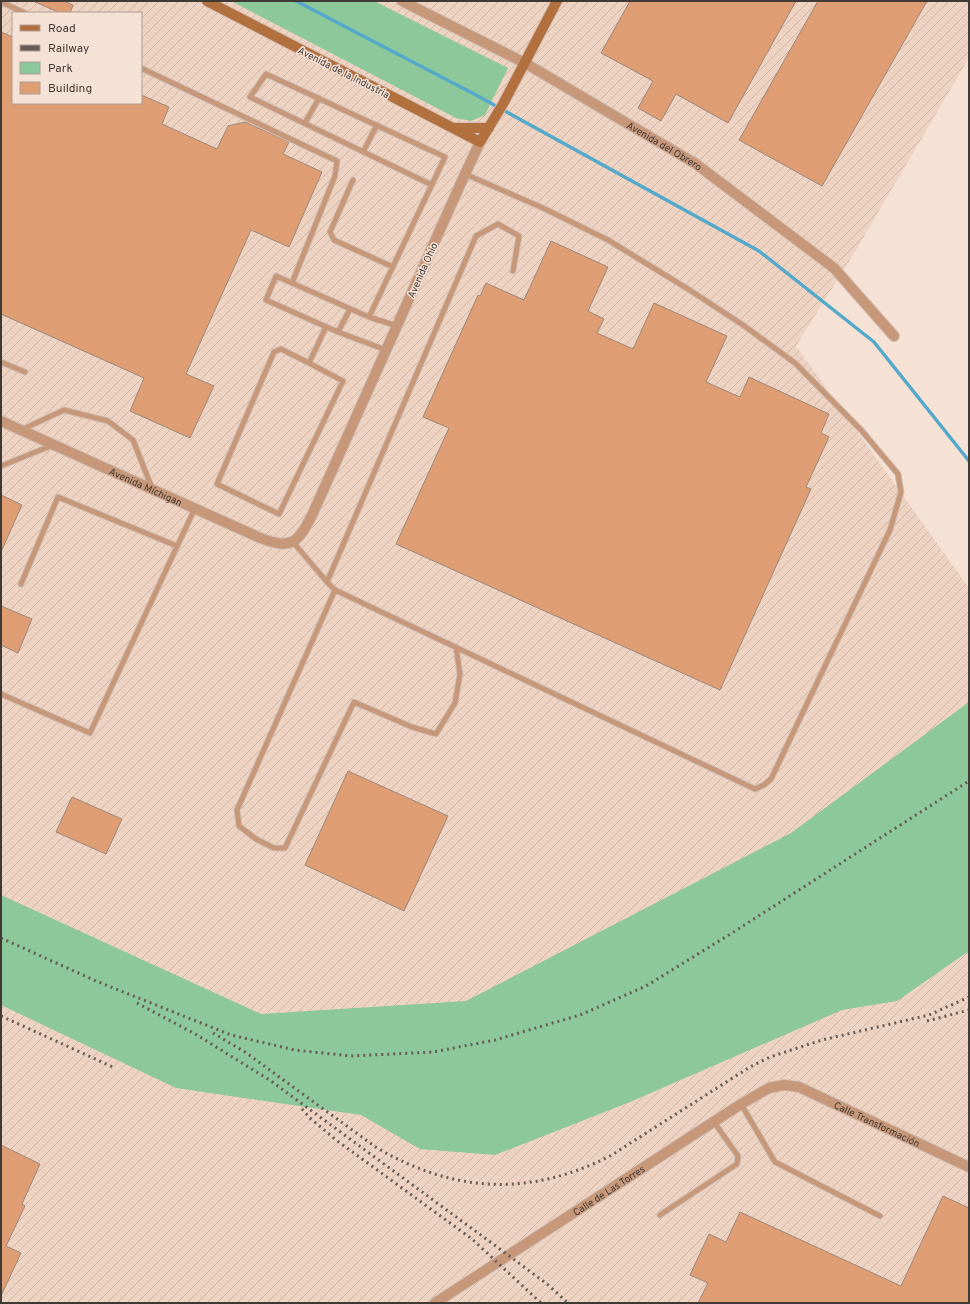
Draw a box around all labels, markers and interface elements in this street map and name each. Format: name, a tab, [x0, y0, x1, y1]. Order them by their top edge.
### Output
legend	[12, 12, 142, 104]
text: Road	[48, 21, 76, 37]
text: Railway	[48, 41, 89, 57]
street label: Avenida de la Industria	[295, 45, 391, 102]
text: Park	[48, 61, 73, 77]
text: Building	[48, 81, 92, 97]
street label: Avenida del Obrero	[624, 119, 704, 175]
street label: Avenida Ohio	[405, 241, 442, 300]
street label: Avenida Míchigan	[107, 466, 184, 510]
street label: Calle Transformación	[831, 1099, 922, 1151]
street label: Calle de Las Torres	[571, 1163, 648, 1220]

